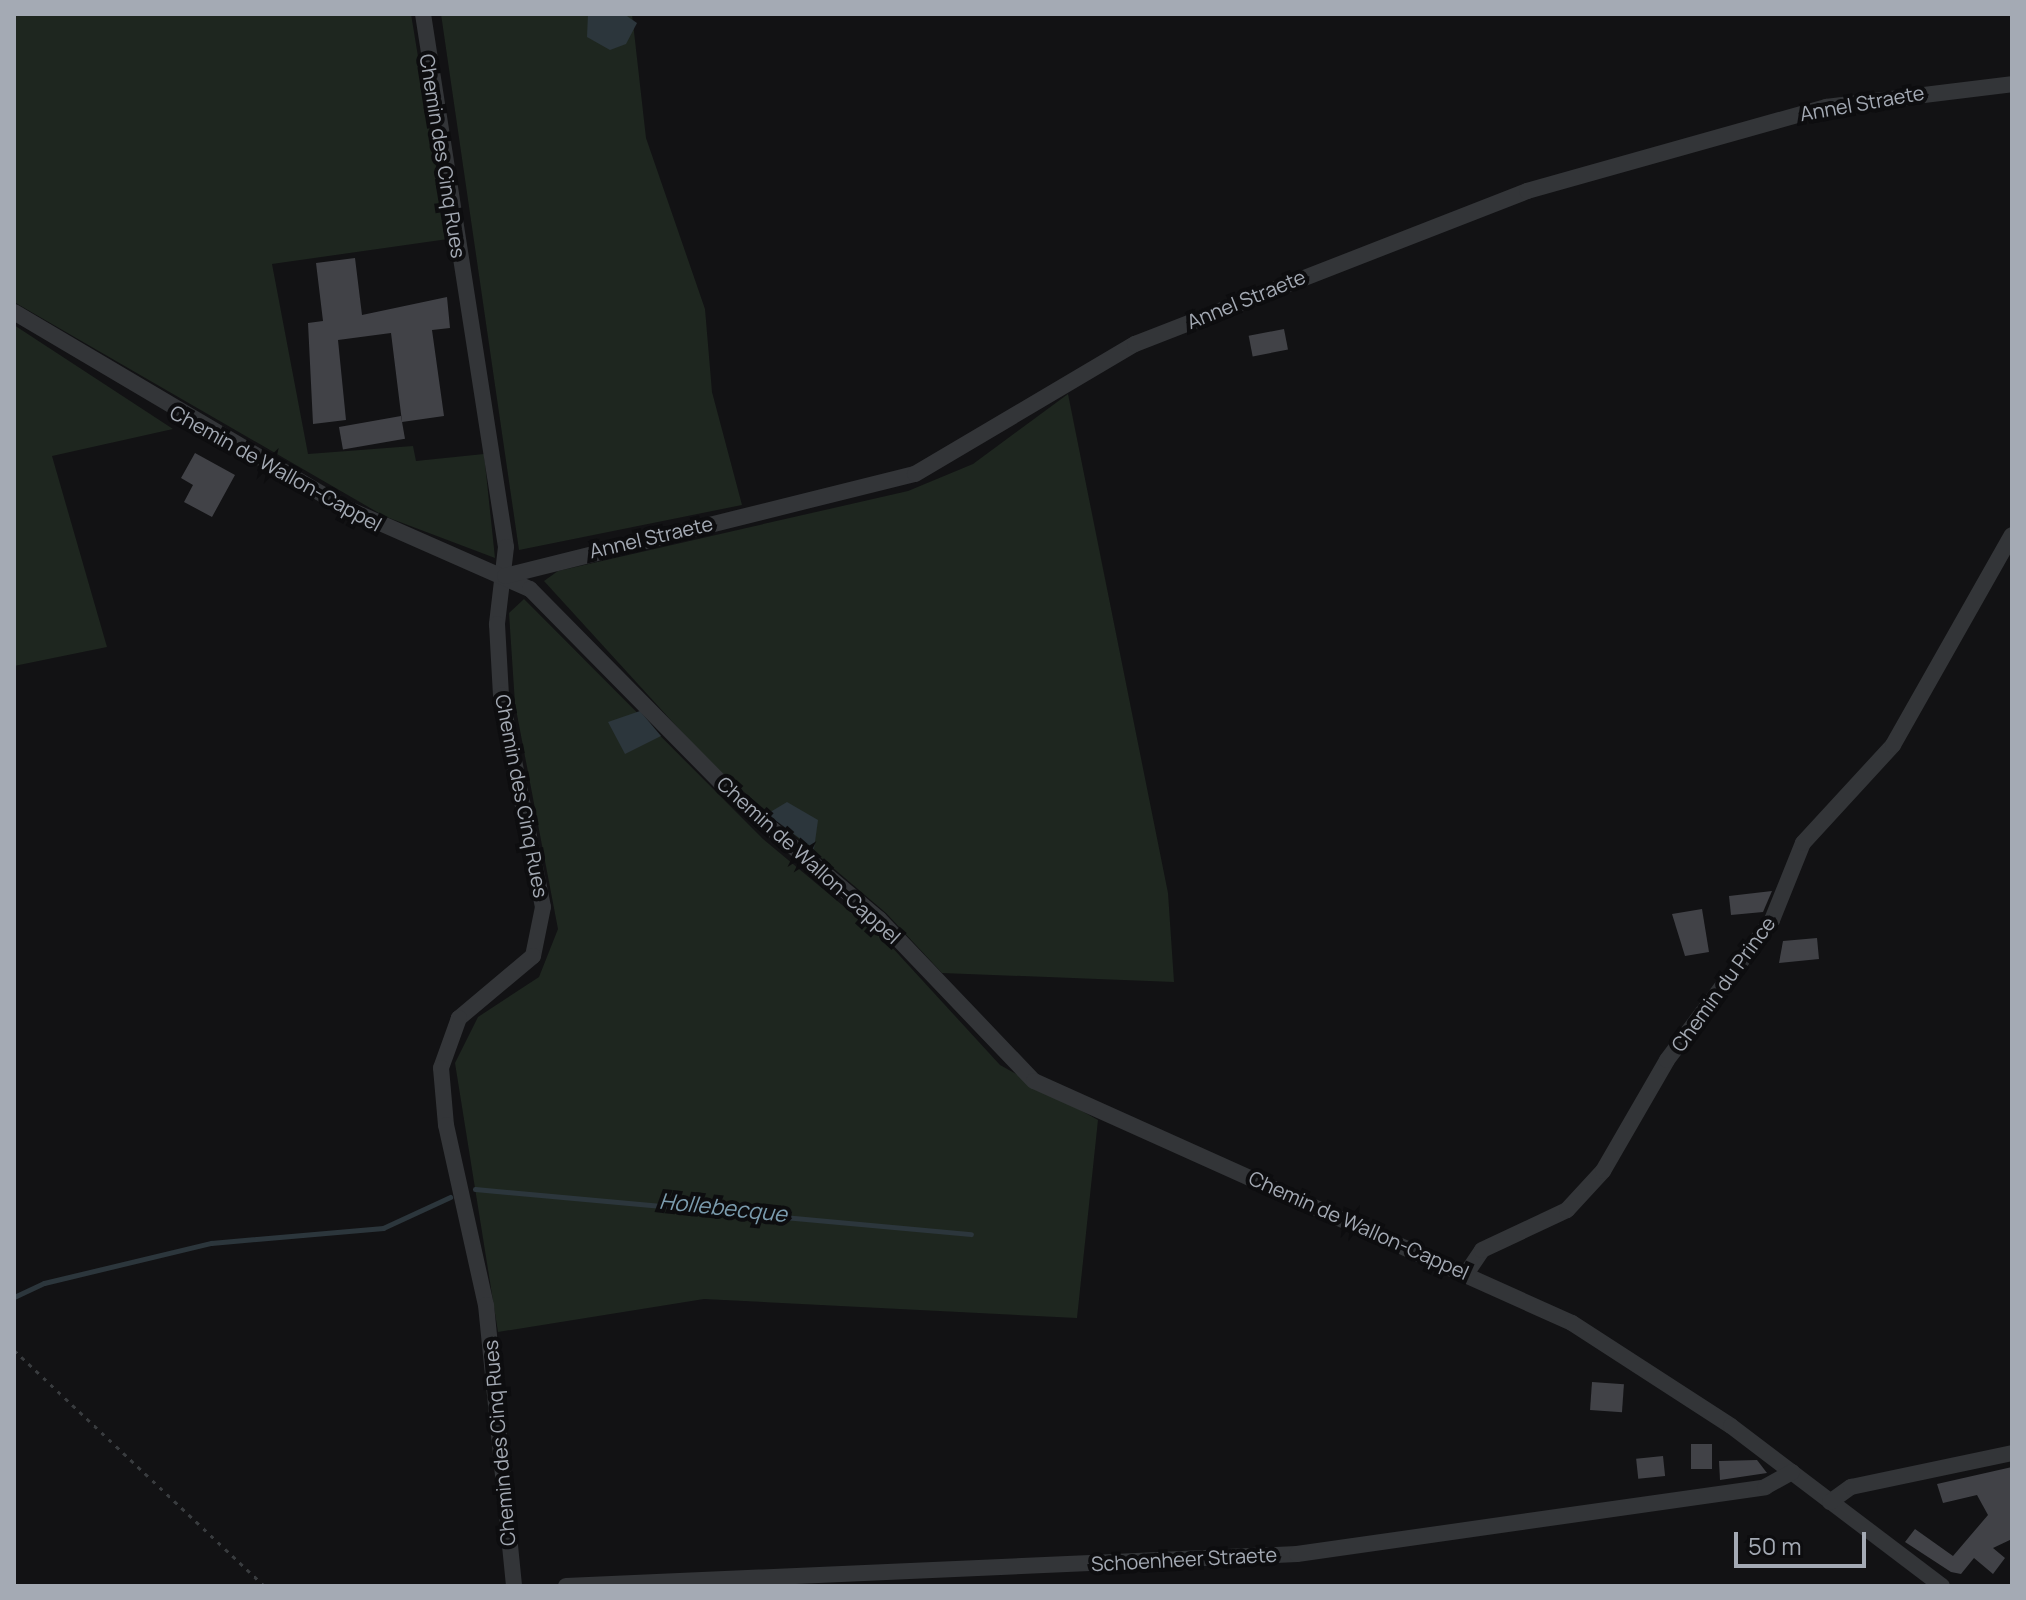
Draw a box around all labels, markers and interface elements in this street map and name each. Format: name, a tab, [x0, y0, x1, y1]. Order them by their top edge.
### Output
street label: Chemin des Cinq Rues	[415, 52, 471, 260]
street label: Annel Straete	[1798, 80, 1926, 126]
street label: Annel Straete	[1183, 264, 1309, 334]
street label: Chemin de Wallon-Cappel	[166, 400, 386, 536]
street label: Annel Straete	[587, 511, 715, 563]
street label: Chemin des Cinq Rues	[491, 692, 553, 900]
street label: Chemin de Wallon-Cappel	[712, 771, 906, 949]
street label: Chemin du Prince	[1666, 912, 1780, 1056]
street label: Chemin de Wallon-Cappel	[1245, 1166, 1473, 1284]
water label: Hollebecque	[658, 1188, 788, 1228]
street label: Chemin des Cinq Rues	[478, 1339, 520, 1547]
scale bar	[1738, 1516, 1870, 1566]
text: 50 m	[1748, 1529, 1802, 1562]
street label: Schoenheer Straete	[1090, 1542, 1278, 1576]

